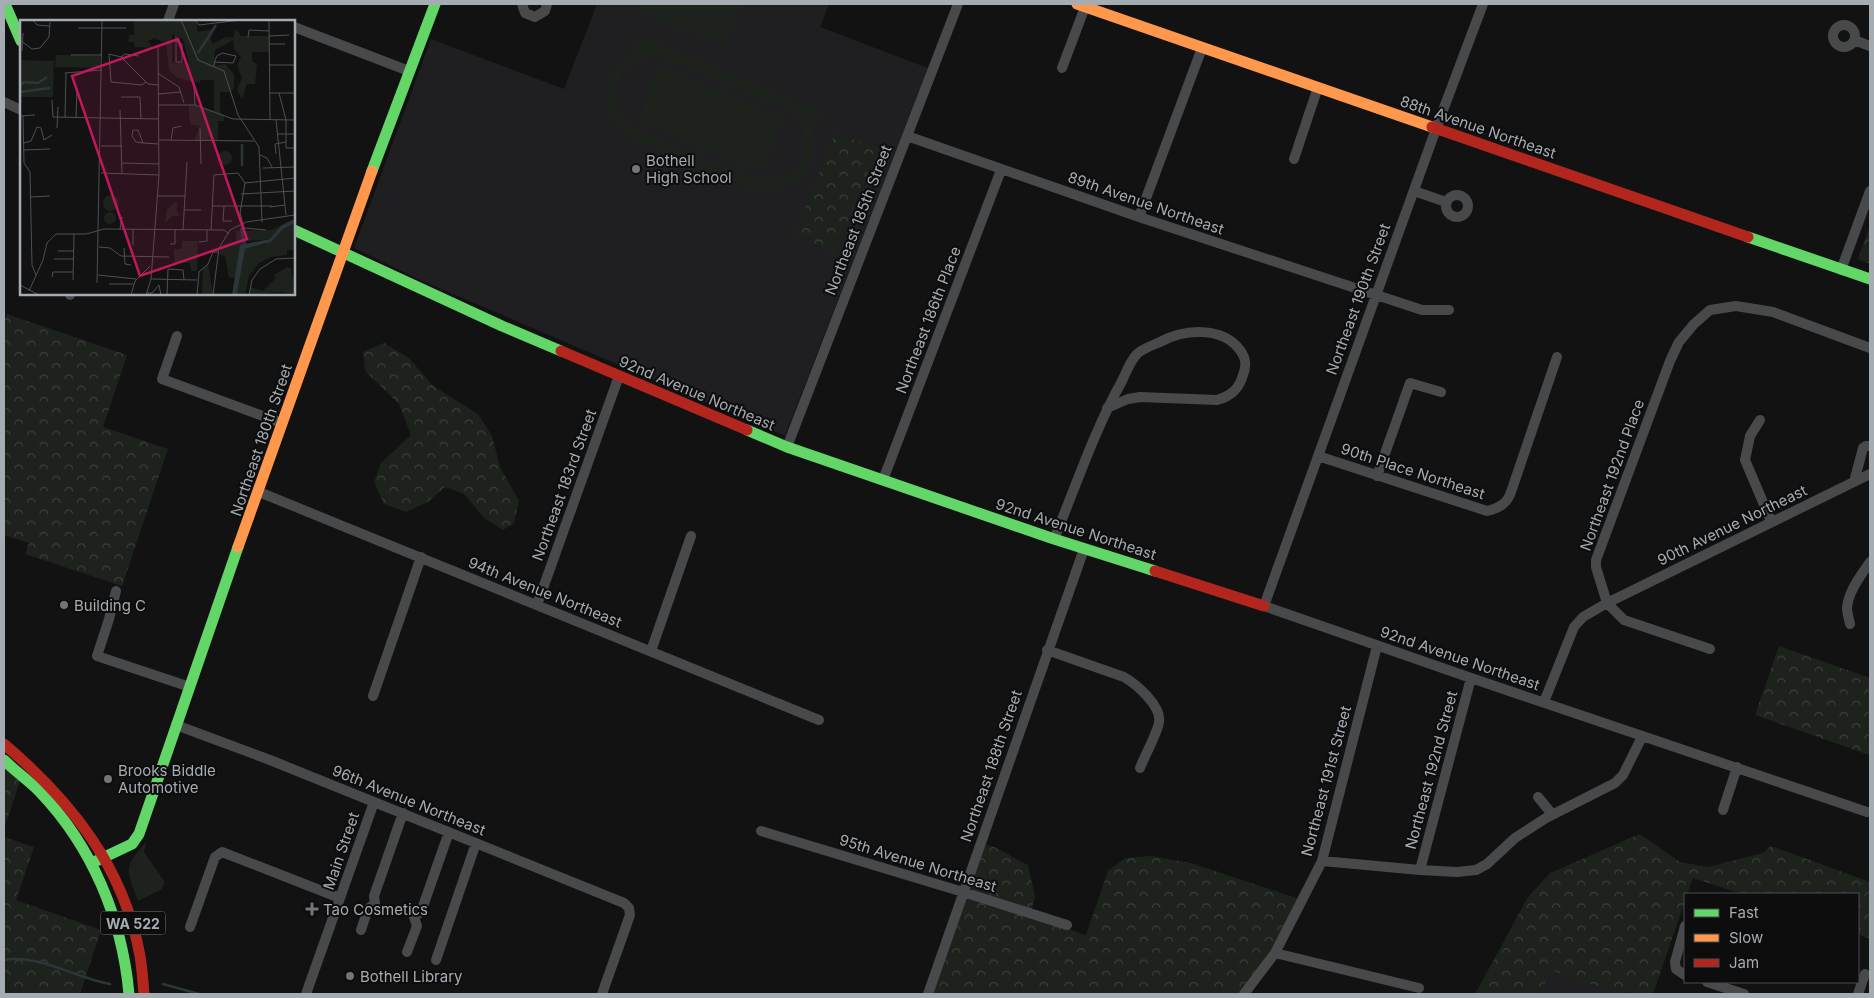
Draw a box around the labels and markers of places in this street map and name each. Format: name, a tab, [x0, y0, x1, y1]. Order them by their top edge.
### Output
place label: Bothell High School	[646, 151, 732, 187]
marker: Bothell High School	[630, 163, 642, 175]
place label: Building C	[74, 596, 146, 615]
marker: Building C	[58, 599, 70, 611]
place label: Brooks Biddle Automotive	[118, 761, 216, 797]
marker: Brooks Biddle Automotive	[102, 773, 114, 785]
place label: Tao Cosmetics	[323, 900, 428, 919]
marker: Tao Cosmetics	[305, 902, 319, 916]
place label: Bothell Library	[360, 967, 463, 986]
marker: Bothell Library	[344, 970, 356, 982]

